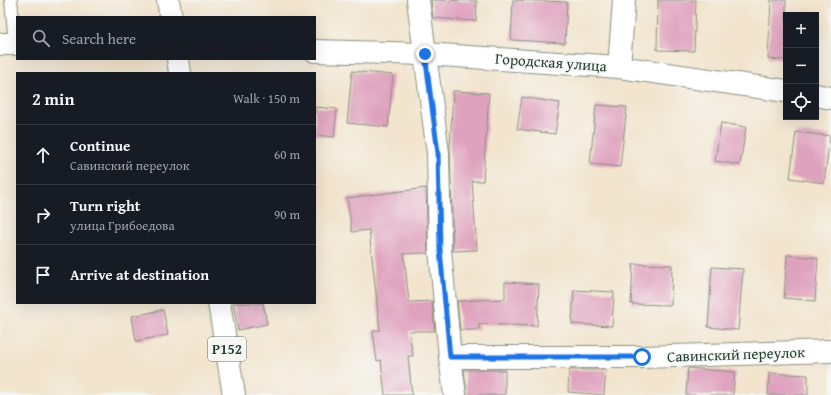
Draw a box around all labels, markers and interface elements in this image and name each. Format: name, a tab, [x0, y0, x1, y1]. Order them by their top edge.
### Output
map controls	[783, 12, 819, 120]
button: +	[783, 12, 819, 48]
search box	[16, 16, 316, 60]
icon: search	[30, 27, 52, 49]
text: Search here	[62, 28, 136, 49]
route end	[416, 45, 434, 63]
street label: Городская улица	[494, 48, 608, 76]
button: −	[783, 48, 819, 84]
button: locate	[783, 84, 819, 120]
text: 2 min	[32, 86, 74, 111]
text: Walk · 150 m	[233, 89, 300, 108]
text: Continue	[70, 135, 131, 156]
icon: ahead	[32, 144, 54, 166]
text: 60 m	[274, 145, 300, 164]
text: Савинский переулок	[70, 156, 190, 175]
text: Turn right	[70, 195, 141, 216]
icon: right	[32, 204, 54, 226]
text: 90 m	[274, 205, 300, 224]
text: улица Грибоедова	[70, 216, 175, 235]
icon: arrive	[32, 264, 54, 286]
text: Arrive at destination	[70, 264, 209, 285]
road number: Р152	[208, 337, 246, 361]
street label: Савинский переулок	[667, 341, 805, 367]
route start	[633, 348, 651, 366]

